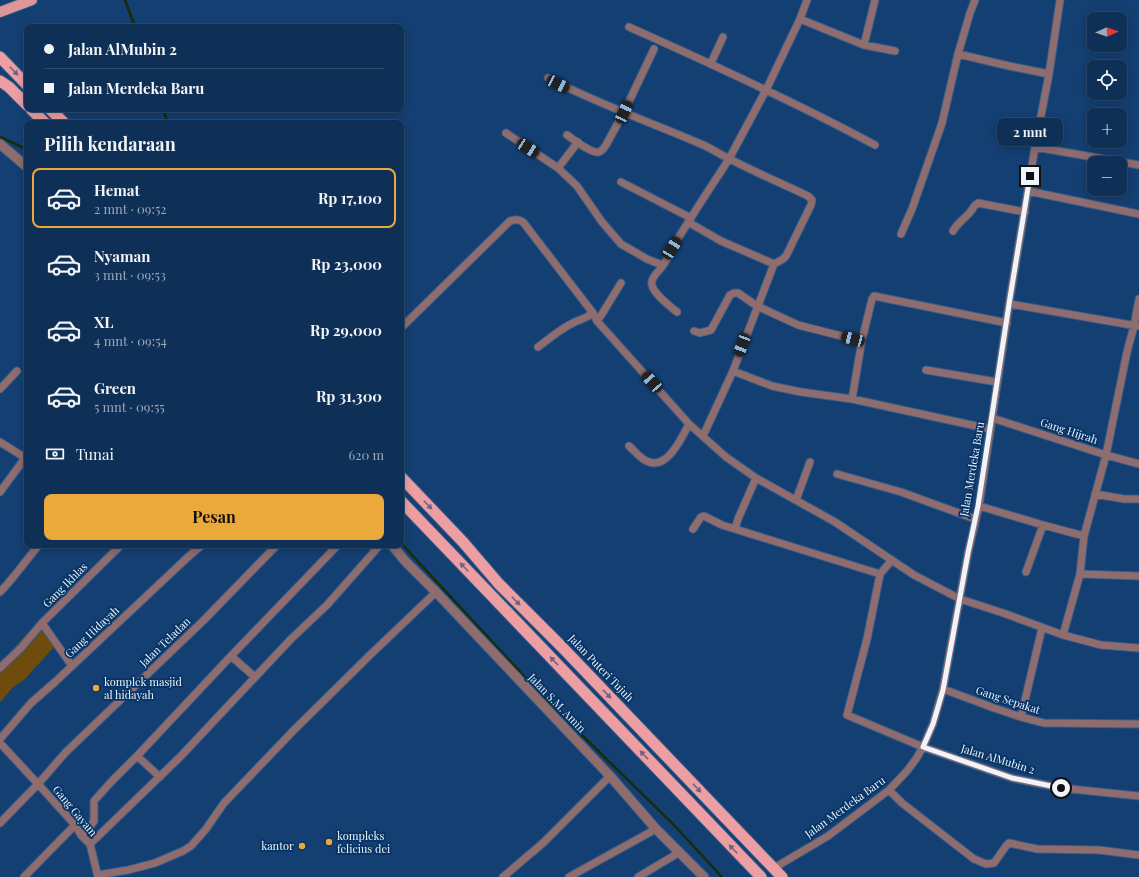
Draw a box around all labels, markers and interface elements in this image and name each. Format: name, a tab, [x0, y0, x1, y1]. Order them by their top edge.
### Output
north arrow	[1087, 12, 1127, 52]
map controls	[1087, 12, 1127, 196]
text: Jalan AlMubin 2	[68, 39, 177, 59]
button: locate	[1087, 60, 1127, 100]
one-way arrow	[9, 66, 19, 76]
car	[545, 73, 571, 95]
text: Jalan Merdeka Baru	[68, 78, 204, 98]
car	[613, 99, 635, 125]
button: +	[1087, 108, 1127, 148]
callout: 2 mnt	[997, 118, 1063, 146]
text: 2 mnt	[1013, 123, 1047, 140]
text: Pilih kendaraan	[44, 132, 176, 156]
car	[515, 136, 541, 160]
button: −	[1087, 156, 1127, 196]
route end	[1021, 167, 1039, 185]
icon: car	[46, 180, 82, 216]
text: Hemat	[94, 180, 140, 200]
text: Rp 17,100	[318, 188, 382, 208]
text: 2 mnt · 09:52	[94, 200, 167, 217]
car	[661, 235, 683, 261]
icon: car	[46, 246, 82, 282]
text: Nyaman	[94, 246, 151, 266]
text: Rp 23,000	[311, 254, 382, 274]
text: 3 mnt · 09:53	[94, 266, 166, 283]
icon: car	[46, 312, 82, 348]
text: XL	[94, 312, 114, 332]
text: Rp 29,000	[310, 320, 382, 340]
car	[840, 330, 866, 348]
text: 4 mnt · 09:54	[94, 332, 167, 349]
car	[732, 332, 752, 358]
car	[640, 369, 664, 395]
icon: car	[46, 378, 82, 414]
text: Green	[94, 378, 136, 398]
text: Rp 31,300	[316, 386, 382, 406]
text: 5 mnt · 09:55	[94, 398, 165, 415]
street label: Gang Hijrah	[1039, 414, 1100, 447]
street label: Jalan Merdeka Baru	[956, 420, 987, 518]
icon: cash	[44, 443, 66, 465]
text: Tunai	[76, 444, 114, 464]
text: 620 m	[348, 446, 384, 463]
button: Pesan	[44, 494, 384, 540]
one-way arrow	[423, 501, 432, 510]
street label: Gang Ikhlas	[39, 559, 90, 610]
one-way arrow	[459, 562, 469, 572]
one-way arrow	[511, 596, 521, 606]
street label: Gang Hidayah	[61, 602, 122, 661]
street label: Jalan Teladan	[135, 613, 194, 670]
street label: Jalan Puteri Tujuh	[565, 630, 638, 705]
one-way arrow	[549, 656, 559, 666]
street label: Jalan S.M. Amin	[525, 669, 590, 736]
place label: komplek masjid al hidayah	[104, 674, 183, 702]
street label: Gang Sepakat	[974, 682, 1042, 717]
marker: komplek masjid al hidayah	[91, 683, 101, 693]
one-way arrow	[602, 689, 612, 699]
street label: Jalan AlMubin 2	[959, 740, 1037, 777]
one-way arrow	[639, 750, 648, 760]
street label: Jalan Merdeka Baru	[801, 772, 888, 841]
route start	[1052, 779, 1070, 797]
street label: Gang Gayam	[50, 782, 101, 839]
one-way arrow	[692, 783, 702, 793]
place label: kompleks felicius dei	[337, 828, 390, 856]
marker: kompleks felicius dei	[324, 837, 334, 847]
place label: kantor	[261, 838, 294, 853]
marker: kantor	[297, 841, 307, 851]
one-way arrow	[729, 844, 738, 854]

